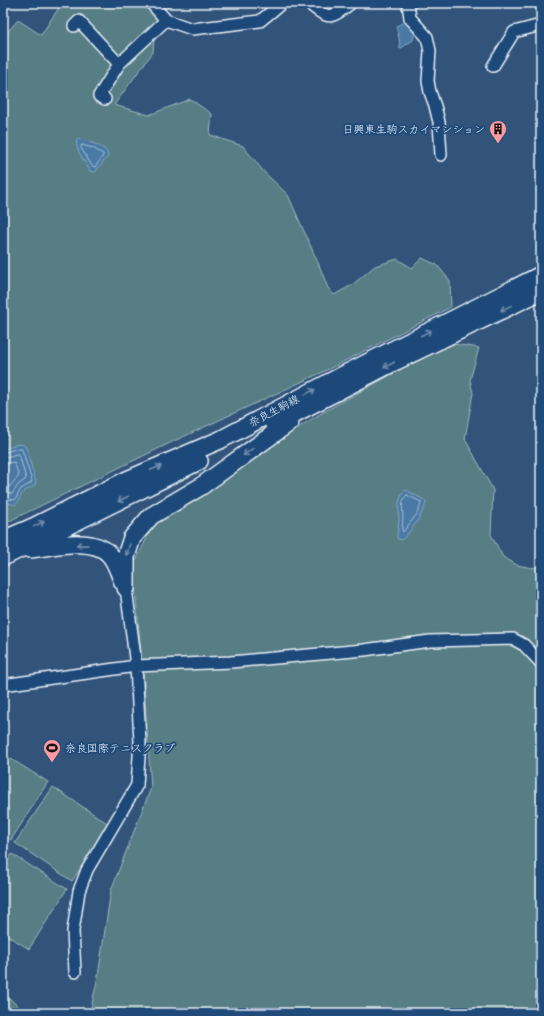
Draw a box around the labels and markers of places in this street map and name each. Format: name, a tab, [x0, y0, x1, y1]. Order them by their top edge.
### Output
building icon: 日興東生駒スカイマンション	[488, 119, 508, 144]
place label: 日興東生駒スカイマンション	[342, 123, 485, 136]
sports icon: 奈良国際テニスクラブ	[42, 738, 62, 763]
place label: 奈良国際テニスクラブ	[65, 742, 175, 755]

